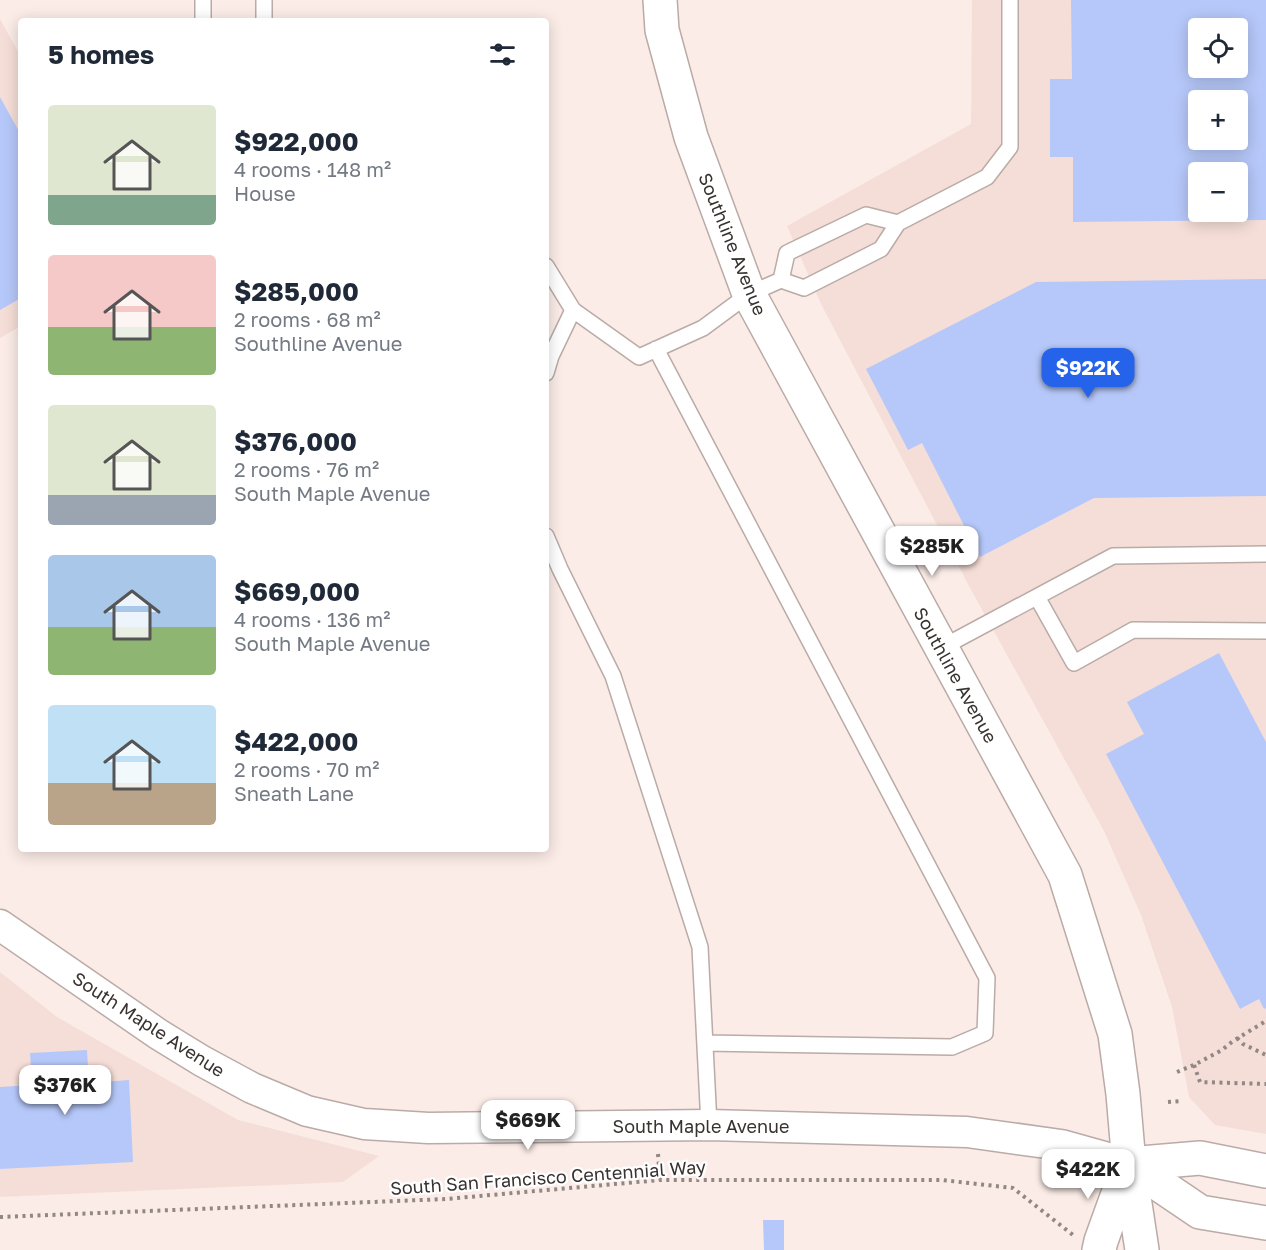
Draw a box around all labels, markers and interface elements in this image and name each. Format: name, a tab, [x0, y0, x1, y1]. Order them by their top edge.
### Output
map controls	[1188, 18, 1248, 222]
button: locate	[1188, 18, 1248, 78]
icon: filters	[486, 38, 519, 71]
text: 5 homes	[48, 39, 154, 70]
button: +	[1188, 90, 1248, 150]
text: $922,000	[234, 126, 359, 157]
icon: home	[96, 129, 168, 201]
text: 4 rooms · 148 m²	[234, 157, 391, 181]
button: −	[1188, 162, 1248, 222]
street label: Southline Avenue	[694, 170, 772, 318]
text: House	[234, 181, 296, 205]
text: $285,000	[234, 276, 359, 307]
icon: home	[96, 279, 168, 351]
text: 2 rooms · 68 m²	[234, 307, 381, 331]
text: Southline Avenue	[234, 331, 402, 355]
pin: $922K	[1046, 348, 1130, 399]
text: $922K	[1056, 355, 1121, 379]
text: $376,000	[234, 426, 357, 457]
icon: home	[96, 429, 168, 501]
text: 2 rooms · 76 m²	[234, 457, 379, 481]
text: South Maple Avenue	[234, 481, 430, 505]
pin: $285K	[890, 526, 974, 577]
text: $285K	[899, 533, 965, 557]
text: $669,000	[234, 576, 360, 607]
icon: home	[96, 579, 168, 651]
street label: Southline Avenue	[910, 603, 1002, 747]
text: 4 rooms · 136 m²	[234, 607, 391, 631]
text: South Maple Avenue	[234, 631, 430, 655]
text: $422,000	[234, 726, 358, 757]
icon: home	[96, 729, 168, 801]
text: 2 rooms · 70 m²	[234, 757, 379, 781]
text: Sneath Lane	[234, 781, 354, 805]
street label: South Maple Avenue	[69, 967, 229, 1081]
pin: $376K	[23, 1065, 107, 1116]
text: $376K	[33, 1072, 97, 1096]
pin: $669K	[486, 1100, 570, 1151]
text: $669K	[495, 1107, 561, 1131]
street label: South Maple Avenue	[613, 1115, 789, 1137]
pin: $422K	[1046, 1149, 1130, 1200]
street label: South San Francisco Centennial Way	[389, 1155, 707, 1199]
text: $422K	[1056, 1156, 1120, 1180]

